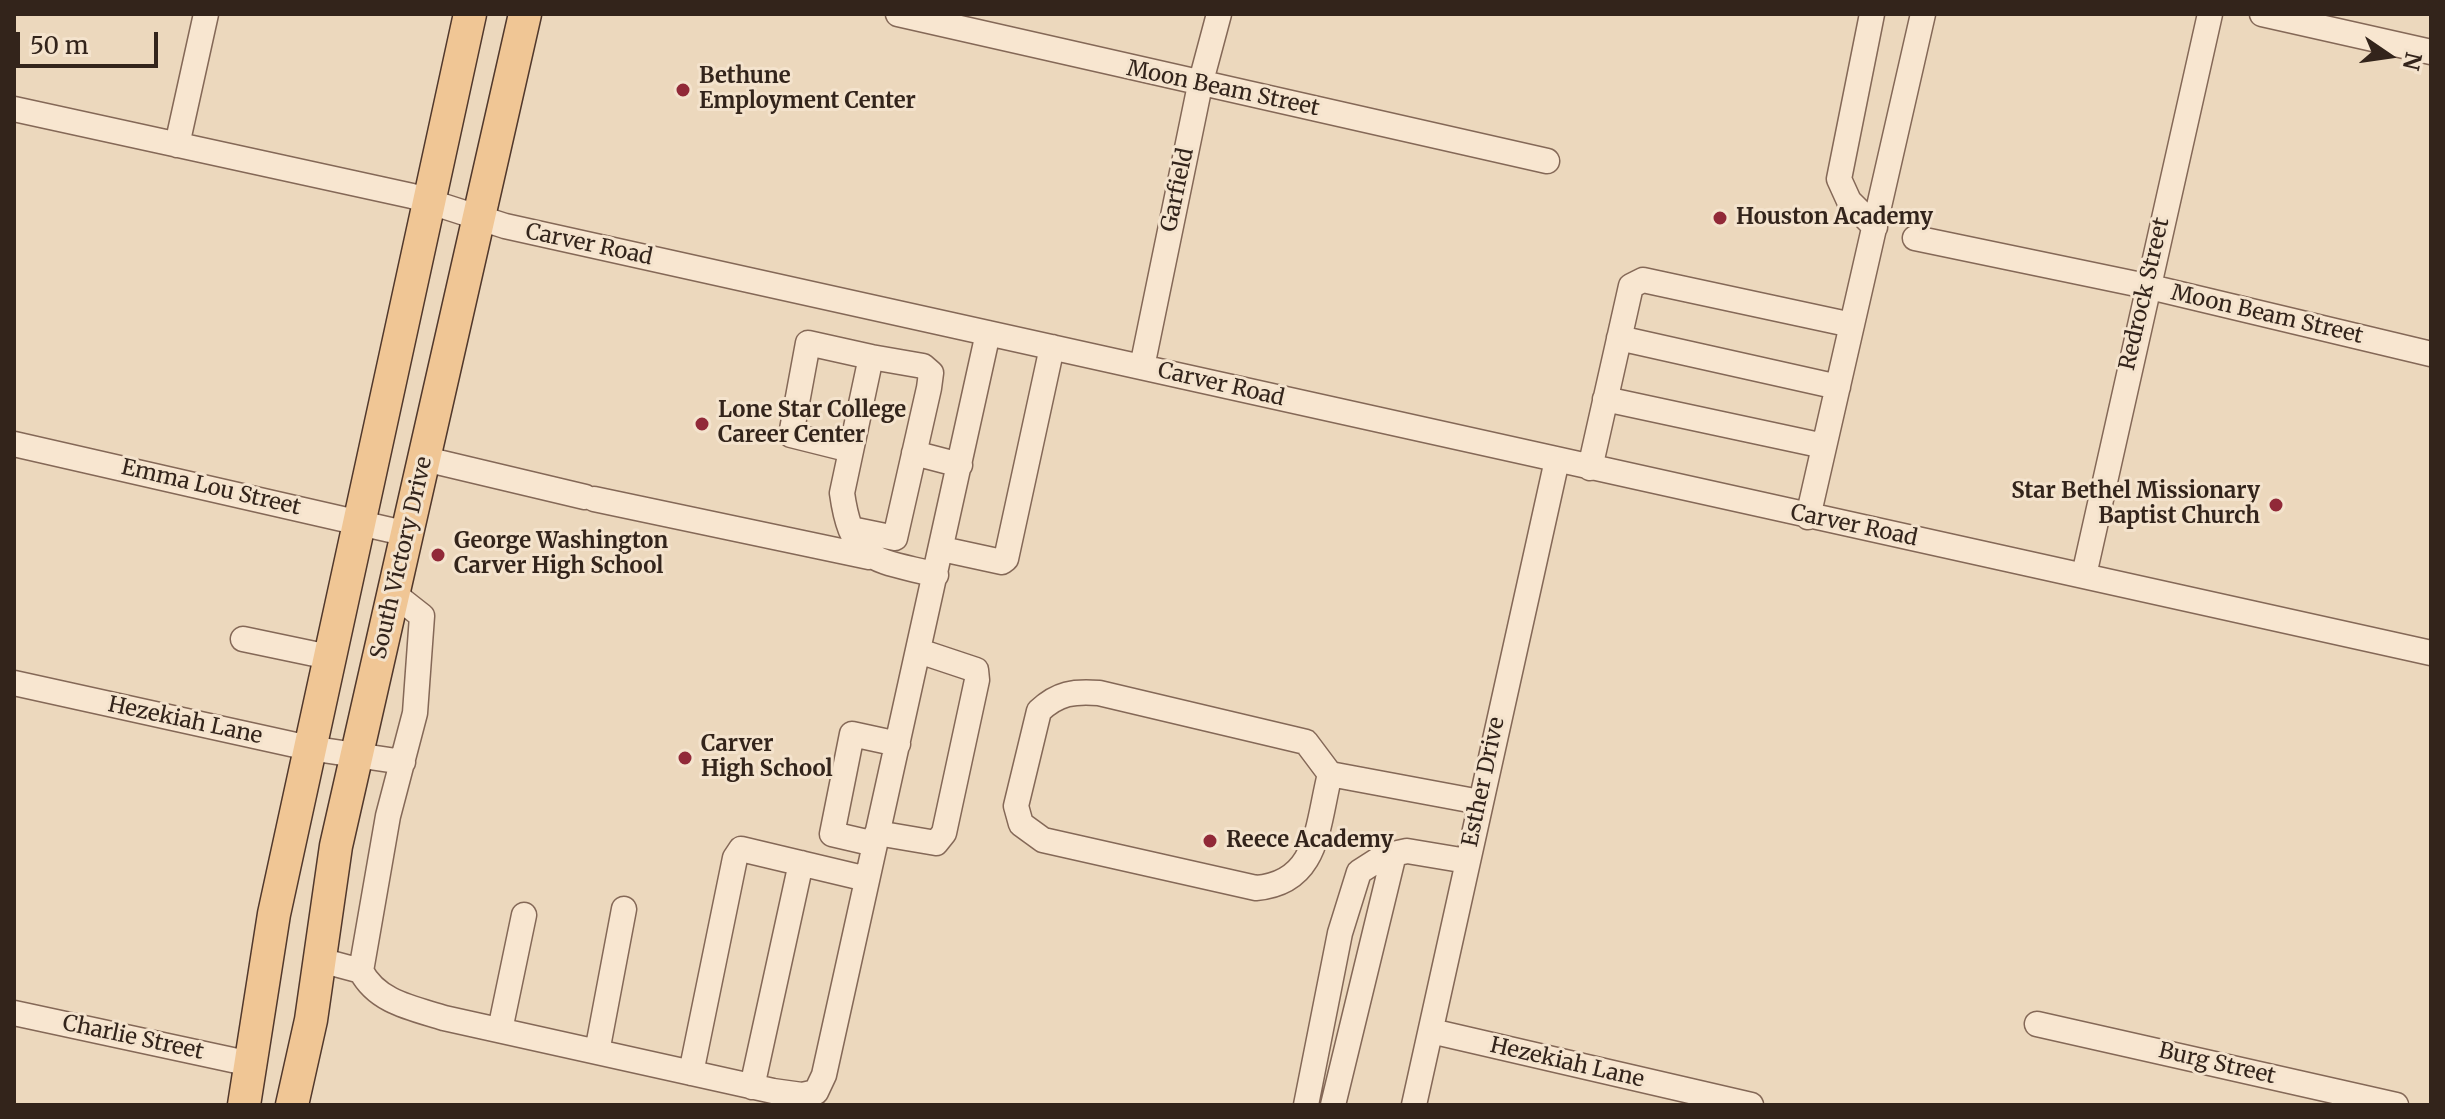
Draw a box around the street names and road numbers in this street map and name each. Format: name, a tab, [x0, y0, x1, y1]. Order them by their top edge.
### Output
street label: Moon Beam Street	[1124, 56, 1322, 122]
street label: Garfield	[1156, 146, 1200, 234]
street label: Redrock Street	[2115, 215, 2175, 373]
street label: Carver Road	[523, 219, 655, 271]
street label: Moon Beam Street	[2168, 280, 2366, 350]
street label: Carver Road	[1155, 358, 1287, 412]
street label: South Victory Drive	[366, 454, 438, 662]
street label: Emma Lou Street	[119, 455, 303, 521]
street label: Carver Road	[1788, 500, 1920, 552]
street label: Hezekiah Lane	[105, 692, 265, 750]
street label: Esther Drive	[1457, 715, 1511, 849]
street label: Charlie Street	[60, 1010, 206, 1066]
street label: Hezekiah Lane	[1488, 1032, 1646, 1094]
street label: Burg Street	[2156, 1038, 2278, 1090]

